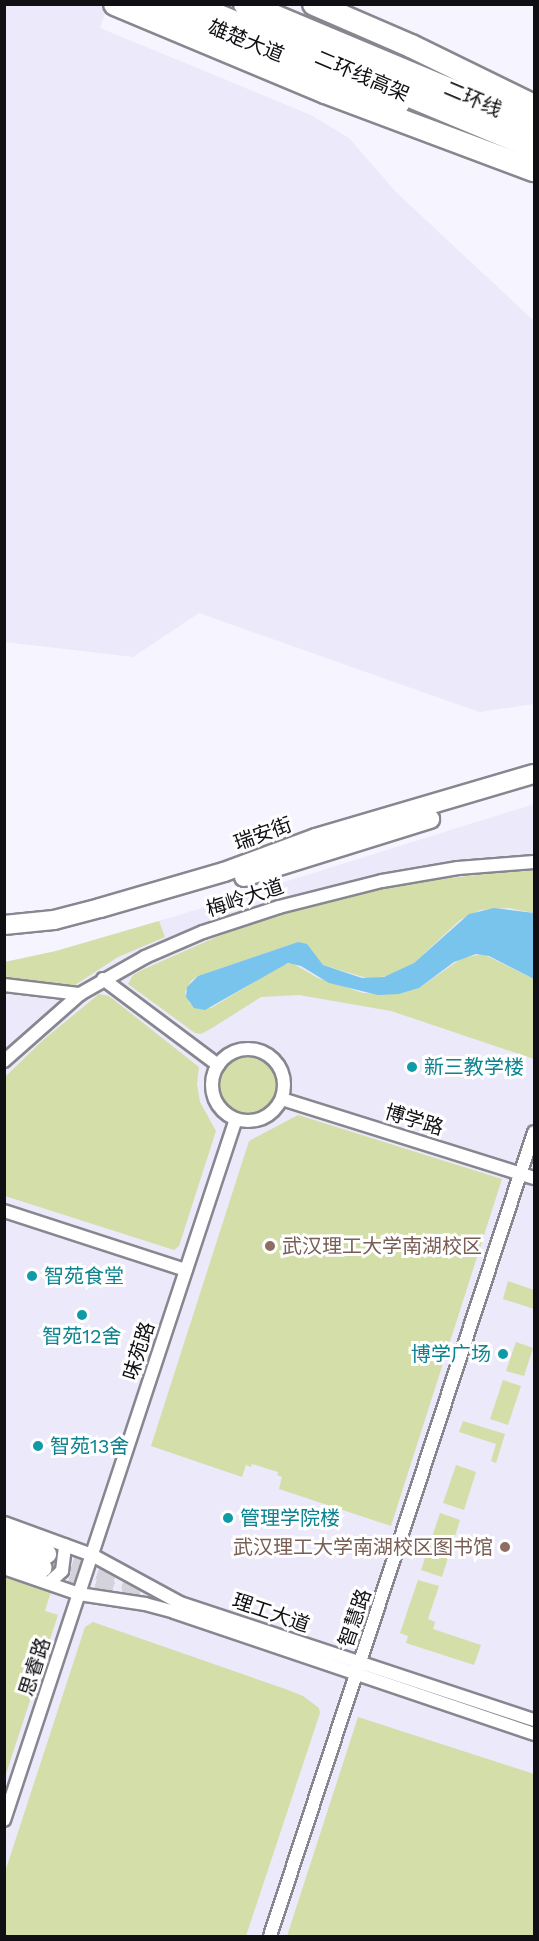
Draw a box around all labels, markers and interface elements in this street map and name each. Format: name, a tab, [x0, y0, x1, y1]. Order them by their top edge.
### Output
street label: 雄楚大道	[204, 15, 288, 67]
street label: 二环线高架	[311, 45, 413, 107]
street label: 二环线	[441, 76, 505, 122]
street label: 瑞安街	[231, 812, 295, 856]
street label: 梅岭大道	[203, 874, 287, 922]
place label: 新三教学楼	[424, 1055, 524, 1079]
marker: 新三教学楼	[405, 1060, 419, 1074]
street label: 博学路	[382, 1100, 446, 1140]
place label: 武汉理工大学南湖校区	[282, 1234, 482, 1258]
marker: 武汉理工大学南湖校区	[263, 1239, 277, 1253]
place label: 智苑食堂	[44, 1264, 124, 1288]
marker: 智苑食堂	[25, 1269, 39, 1283]
marker: 智苑12舍	[75, 1308, 89, 1322]
street label: 味苑路	[118, 1319, 160, 1383]
place label: 智苑12舍	[42, 1324, 122, 1348]
place label: 博学广场	[411, 1342, 491, 1366]
marker: 博学广场	[496, 1347, 510, 1361]
place label: 智苑13舍	[50, 1434, 129, 1458]
marker: 智苑13舍	[31, 1439, 45, 1453]
place label: 管理学院楼	[240, 1506, 340, 1530]
marker: 管理学院楼	[221, 1511, 235, 1525]
place label: 武汉理工大学南湖校区图书馆	[233, 1535, 493, 1559]
marker: 武汉理工大学南湖校区图书馆	[498, 1540, 512, 1554]
street label: 智慧路	[334, 1586, 376, 1650]
street label: 理工大道	[229, 1589, 313, 1637]
street label: 思睿路	[14, 1635, 56, 1699]

